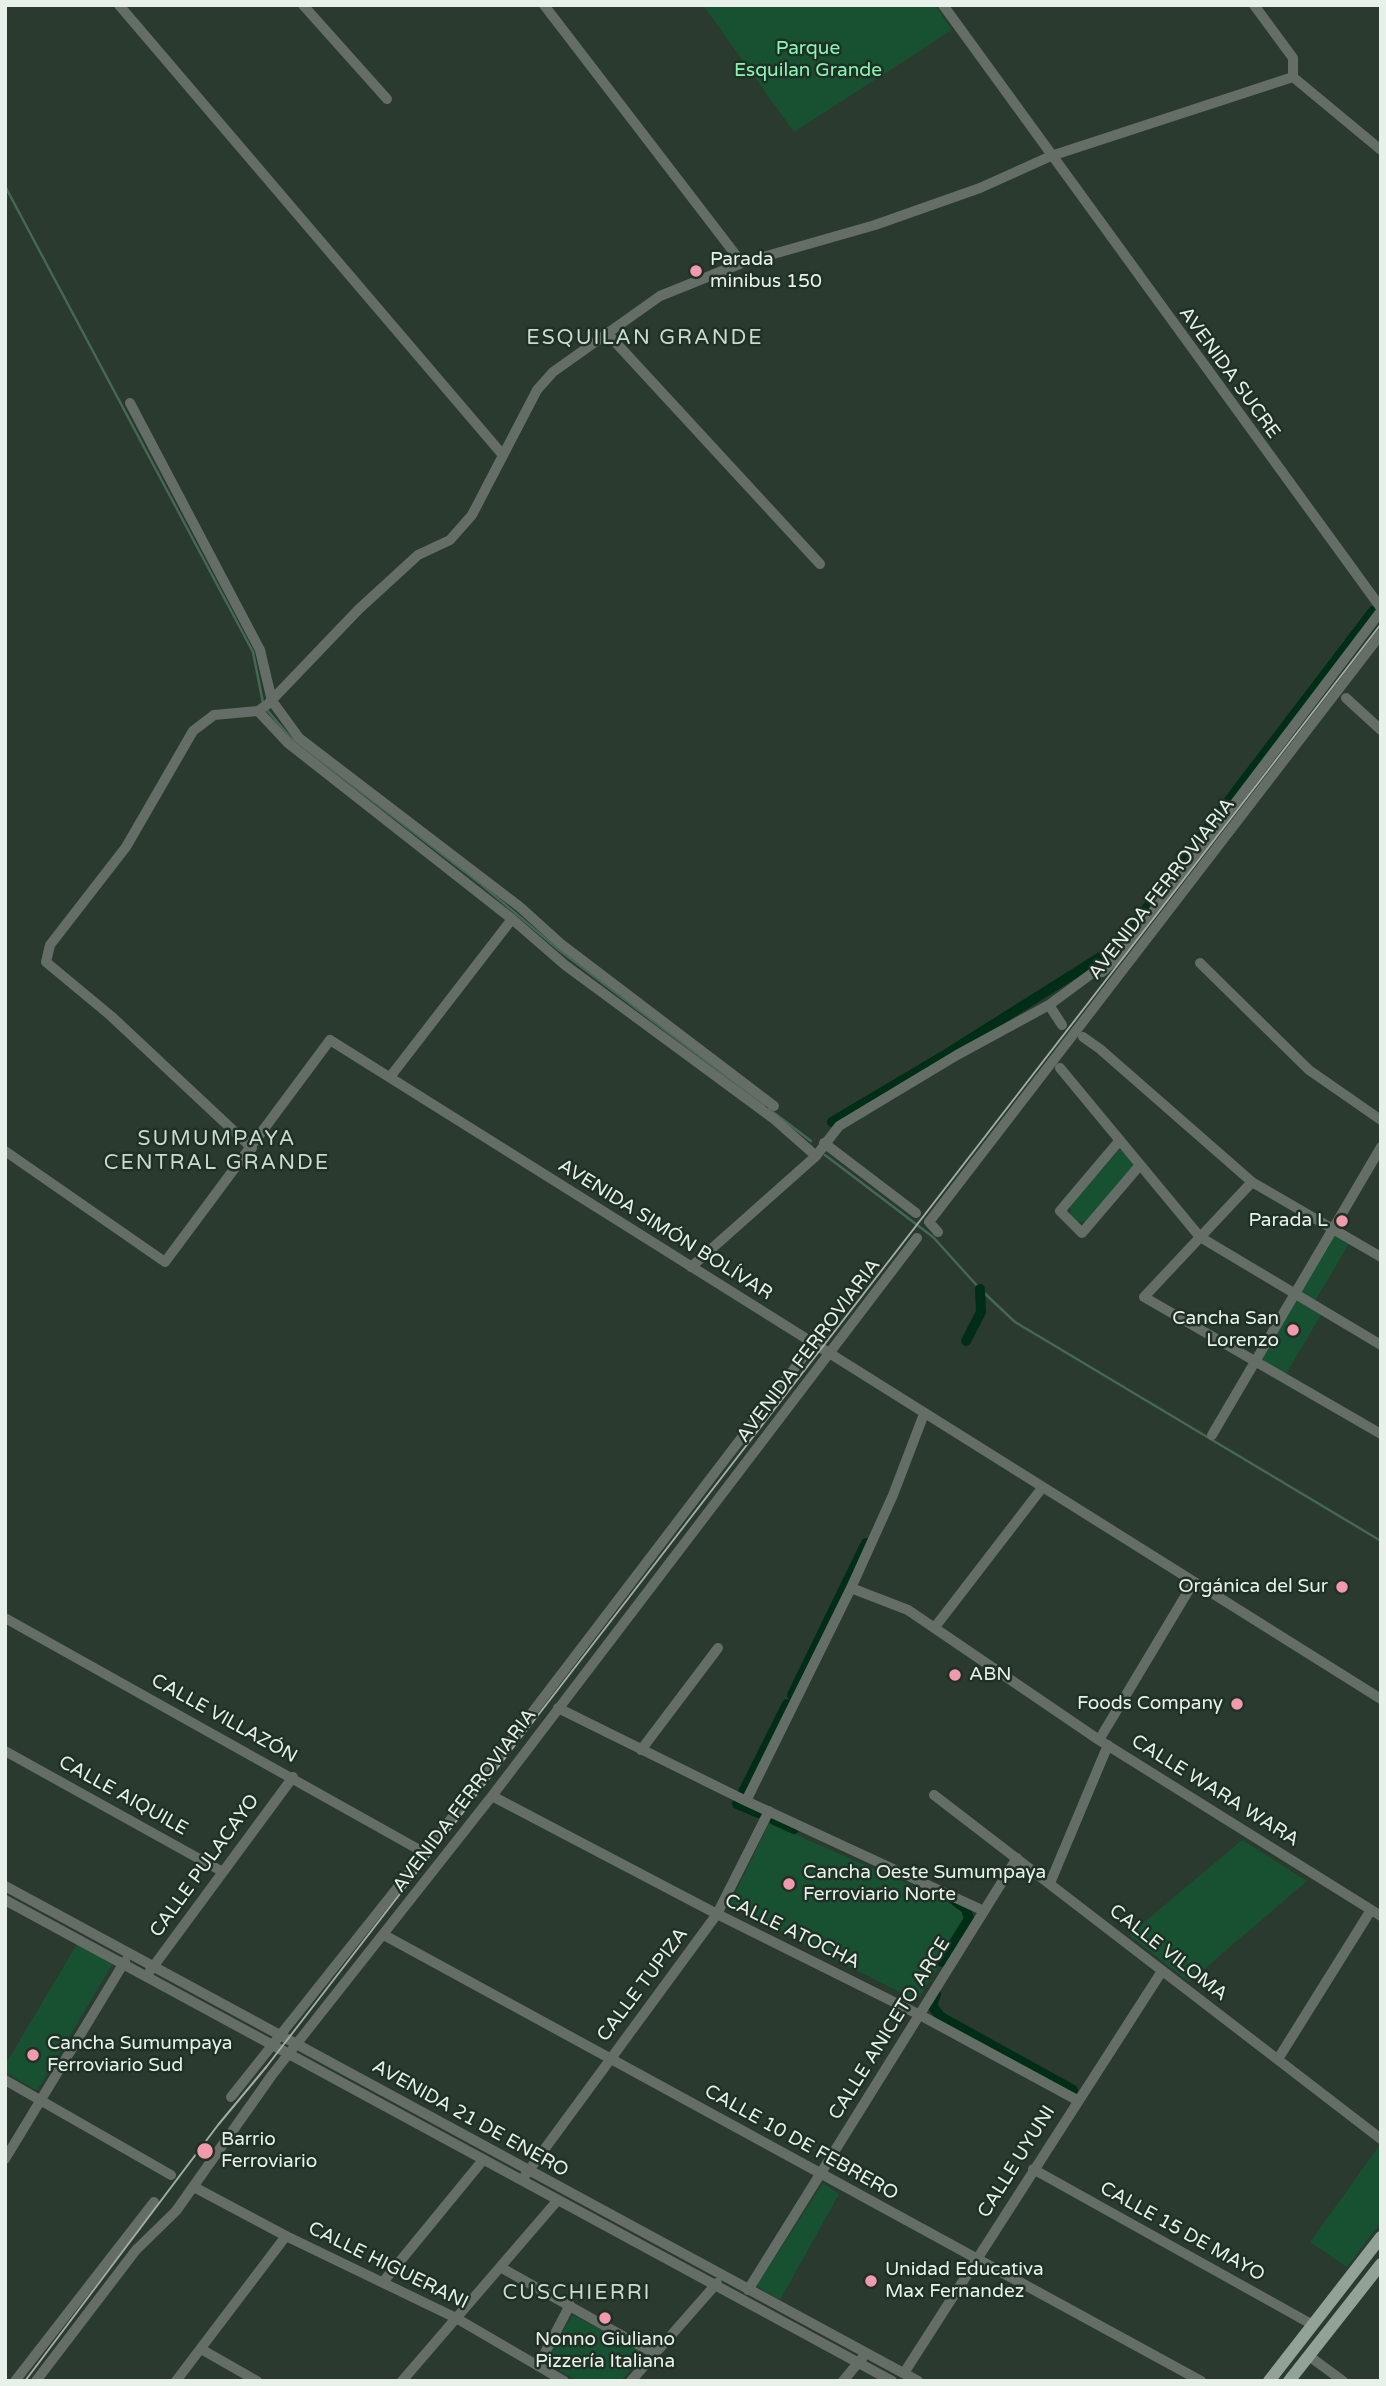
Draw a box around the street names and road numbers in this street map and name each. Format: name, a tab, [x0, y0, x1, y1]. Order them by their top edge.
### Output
street label: AVENIDA SUCRE	[1174, 303, 1284, 443]
street label: AVENIDA FERROVIARIA	[1084, 794, 1240, 984]
street label: AVENIDA SIMÓN BOLÍVAR	[554, 1154, 776, 1306]
street label: AVENIDA FERROVIARIA	[732, 1255, 886, 1447]
street label: CALLE VILLAZÓN	[147, 1669, 301, 1769]
street label: AVENIDA FERROVIARIA	[388, 1705, 542, 1897]
street label: CALLE WARA WARA	[1127, 1730, 1303, 1852]
street label: CALLE AIQUILE	[54, 1751, 192, 1841]
street label: CALLE PULACAYO	[145, 1790, 265, 1942]
street label: CALLE ATOCHA	[721, 1889, 863, 1975]
street label: CALLE VILOMA	[1104, 1900, 1232, 2006]
street label: CALLE TUPIZA	[593, 1924, 693, 2046]
street label: CALLE ANICETO ARCE	[824, 1933, 956, 2125]
street label: AVENIDA 21 DE ENERO	[368, 2055, 572, 2183]
street label: CALLE 10 DE FEBRERO	[700, 2080, 902, 2206]
street label: CALLE UYUNI	[973, 2102, 1061, 2222]
street label: CALLE 15 DE MAYO	[1096, 2177, 1268, 2287]
street label: CALLE HIGUERANI	[304, 2217, 472, 2315]

